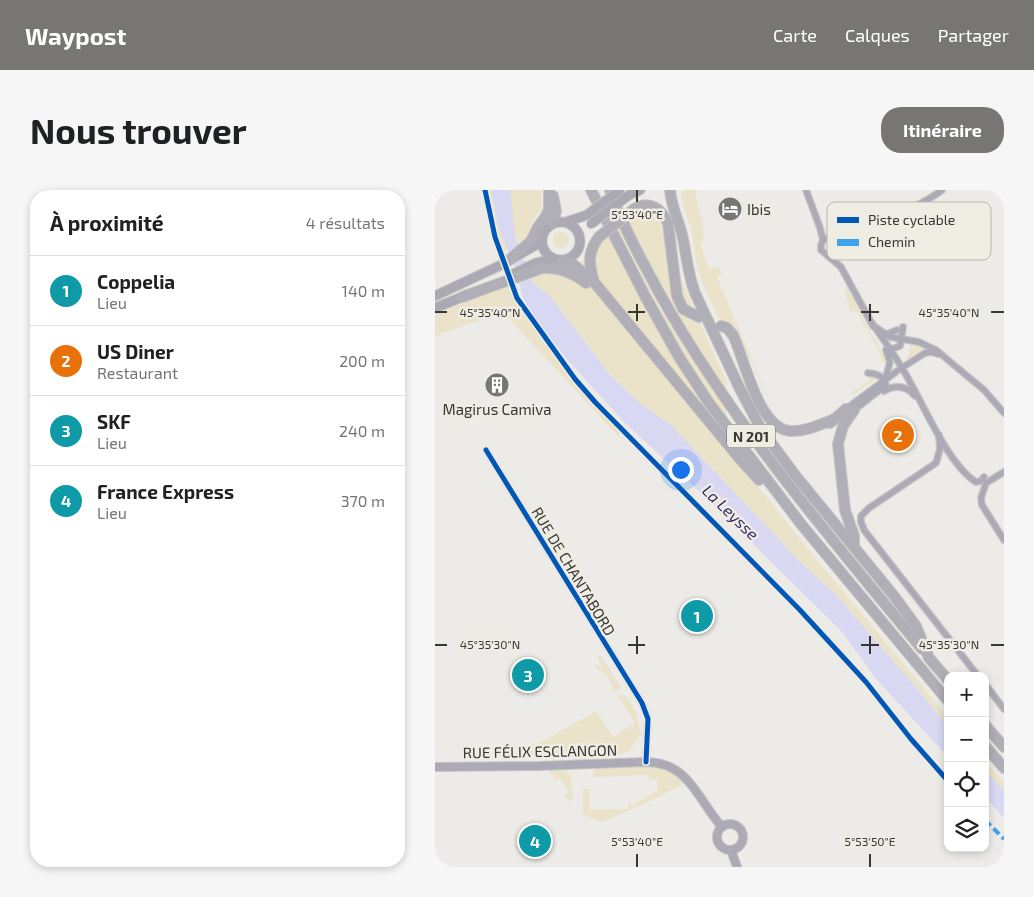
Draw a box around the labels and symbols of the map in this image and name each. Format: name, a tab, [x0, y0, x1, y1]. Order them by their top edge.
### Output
hotel icon: Ibis	[717, 196, 743, 222]
place label: Ibis	[747, 200, 771, 218]
legend	[827, 202, 991, 260]
text: 5°53'40"E	[611, 207, 663, 221]
text: Piste cyclable	[868, 211, 955, 228]
text: Chemin	[868, 233, 916, 250]
text: 45°35'40"N	[460, 305, 520, 319]
text: 45°35'40"N	[919, 305, 979, 319]
building icon: Magirus Camiva	[484, 372, 510, 398]
place label: Magirus Camiva	[443, 400, 551, 418]
pin: 2	[882, 416, 914, 454]
road number: N 201	[727, 425, 775, 448]
your location	[668, 457, 694, 483]
water label: La Leysse	[698, 481, 763, 544]
street label: RUE DE CHANTABORD	[528, 503, 620, 639]
pin: 1	[681, 597, 713, 635]
text: 45°35'30"N	[460, 637, 520, 651]
text: 45°35'30"N	[919, 637, 979, 651]
pin: 3	[512, 656, 544, 694]
street label: RUE FÉLIX ESCLANGON	[463, 741, 617, 761]
pin: 4	[519, 822, 551, 860]
text: 5°53'40"E	[611, 834, 663, 848]
text: 5°53'50"E	[844, 834, 896, 848]

